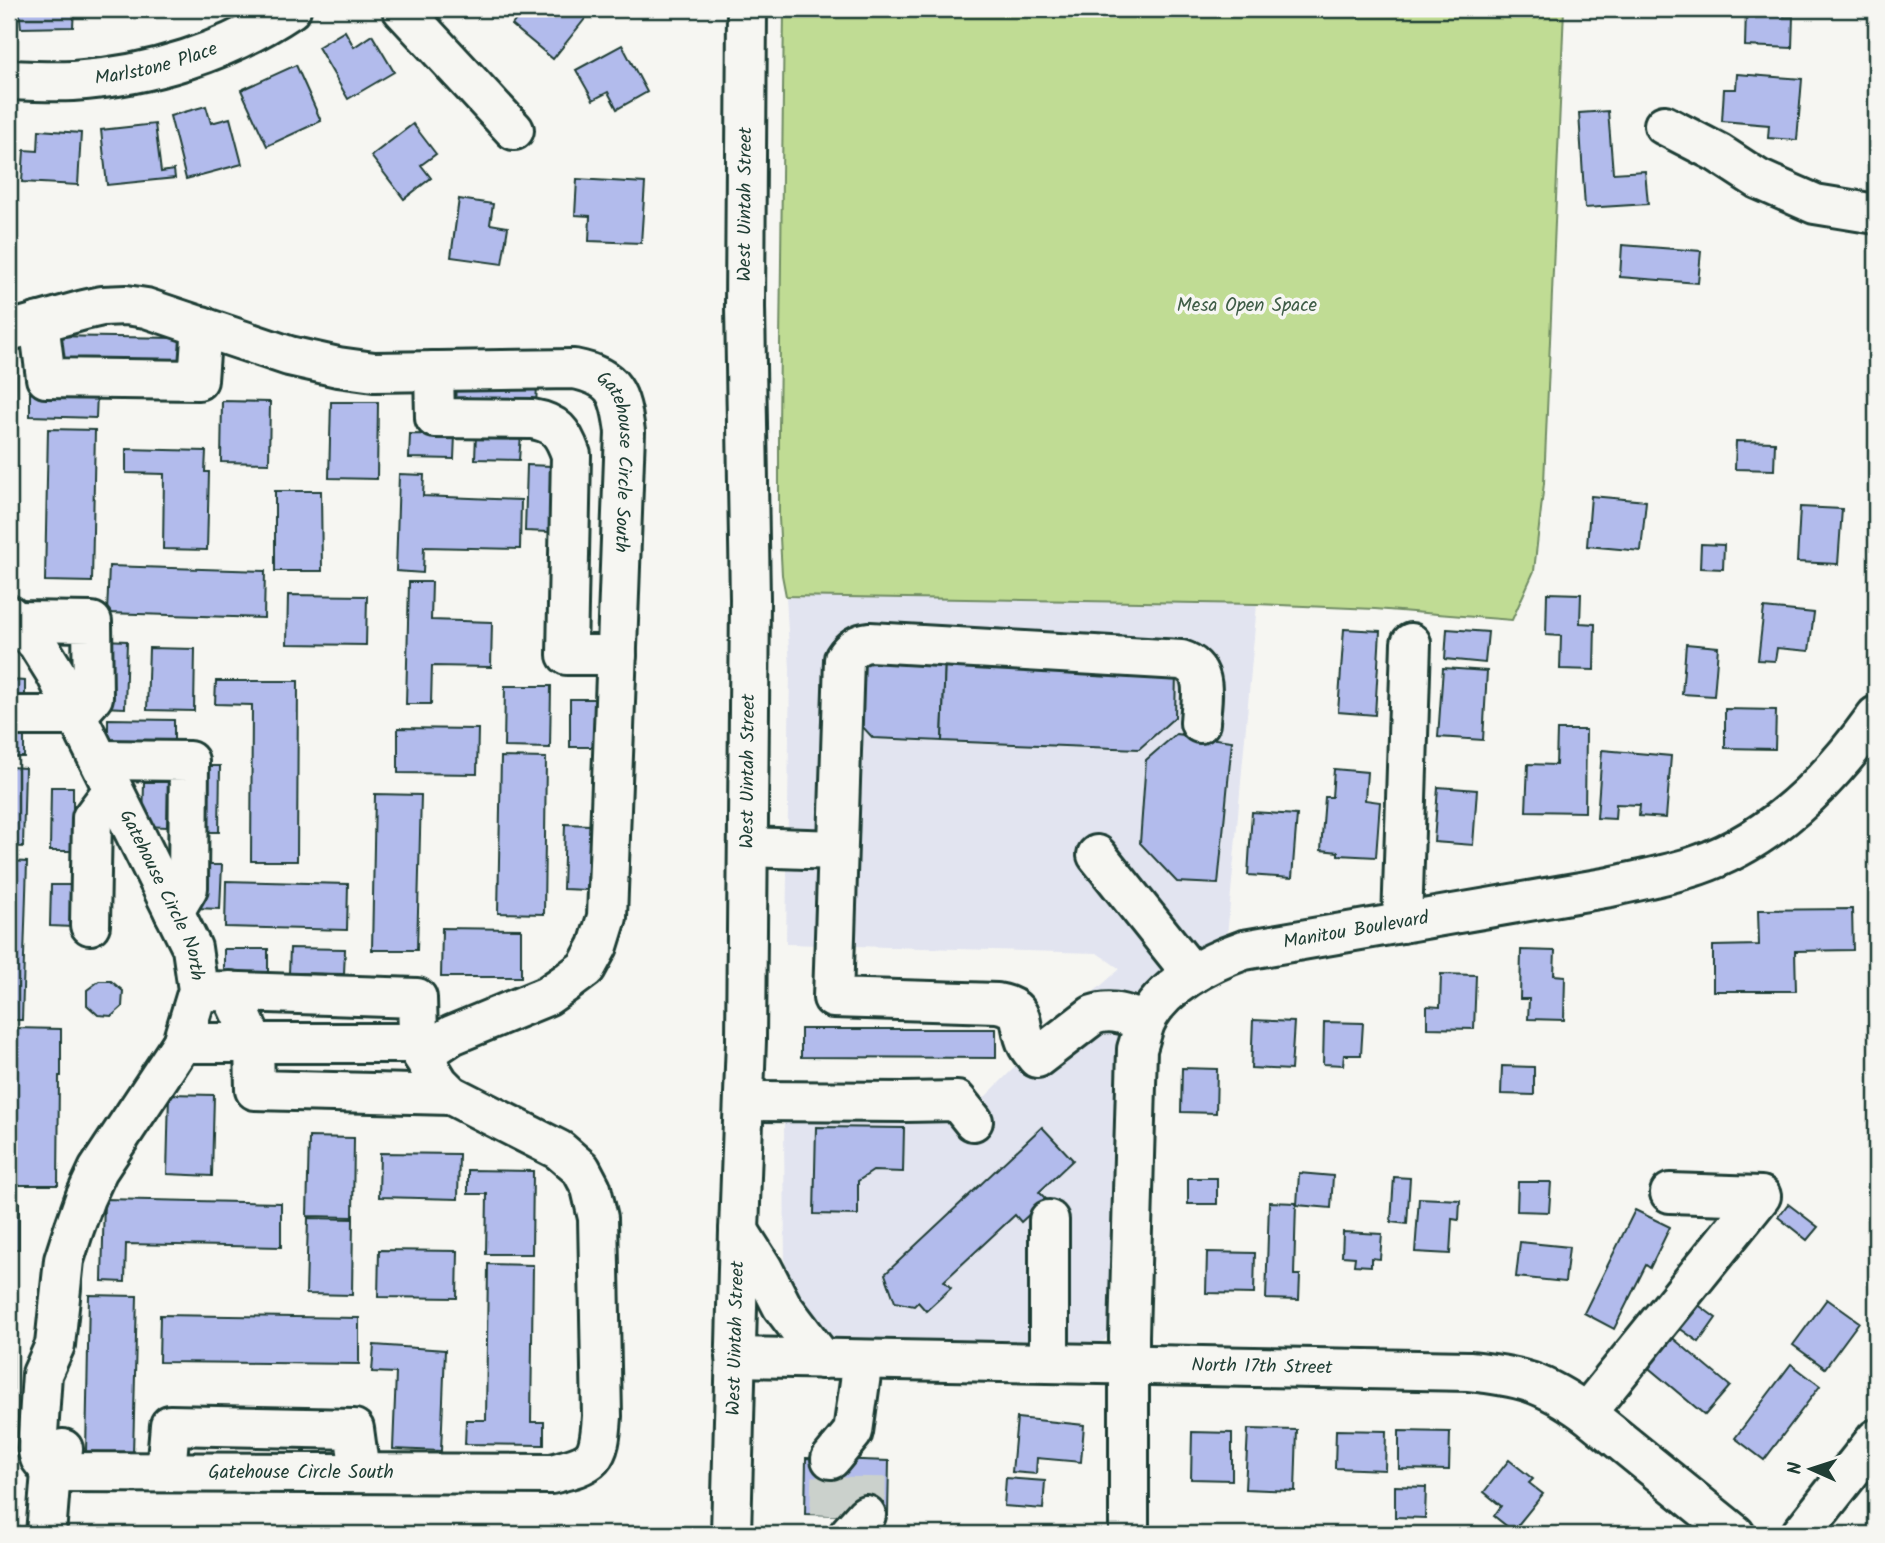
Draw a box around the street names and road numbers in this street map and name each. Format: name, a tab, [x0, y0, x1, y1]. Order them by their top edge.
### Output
street label: Marlstone Place	[93, 34, 223, 94]
street label: West Uintah Street	[730, 126, 761, 282]
street label: Gatehouse Circle South	[590, 364, 640, 553]
street label: West Uintah Street	[733, 693, 764, 849]
street label: Gatehouse Circle North	[111, 805, 212, 983]
street label: Manitou Boulevard	[1281, 903, 1432, 958]
street label: West Uintah Street	[719, 1260, 753, 1416]
street label: North 17th Street	[1191, 1351, 1333, 1383]
street label: Gatehouse Circle South	[208, 1458, 394, 1488]

